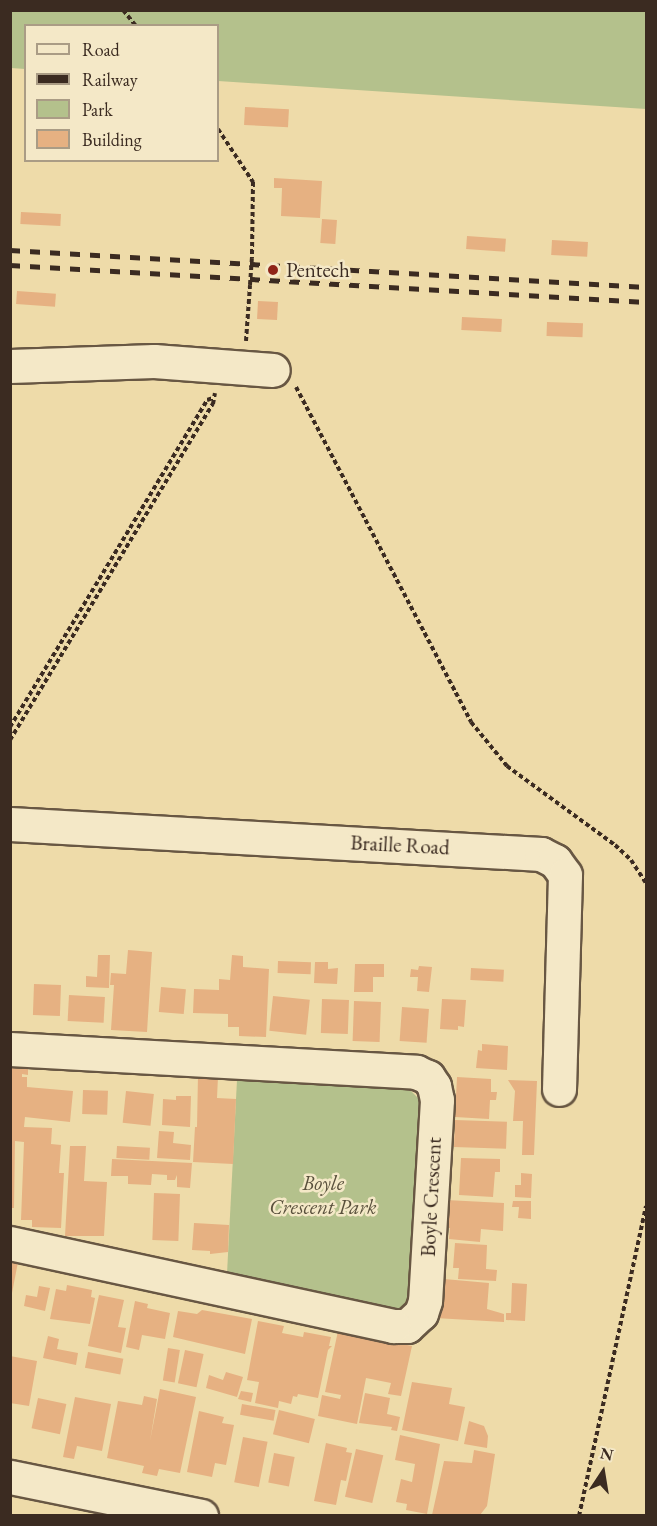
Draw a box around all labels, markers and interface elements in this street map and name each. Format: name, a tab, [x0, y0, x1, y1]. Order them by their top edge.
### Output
legend	[24, 24, 219, 162]
text: Road	[82, 38, 120, 61]
text: Railway	[82, 68, 138, 91]
text: Park	[82, 98, 113, 121]
text: Building	[82, 128, 142, 151]
place label: Pentech	[286, 257, 350, 283]
marker: Pentech	[264, 261, 282, 279]
street label: Braille Road	[350, 830, 450, 860]
street label: Boyle Crescent	[415, 1137, 447, 1257]
park label: Boyle Crescent Park	[269, 1170, 377, 1220]
north arrow	[573, 1442, 633, 1502]
text: N	[598, 1442, 615, 1466]

